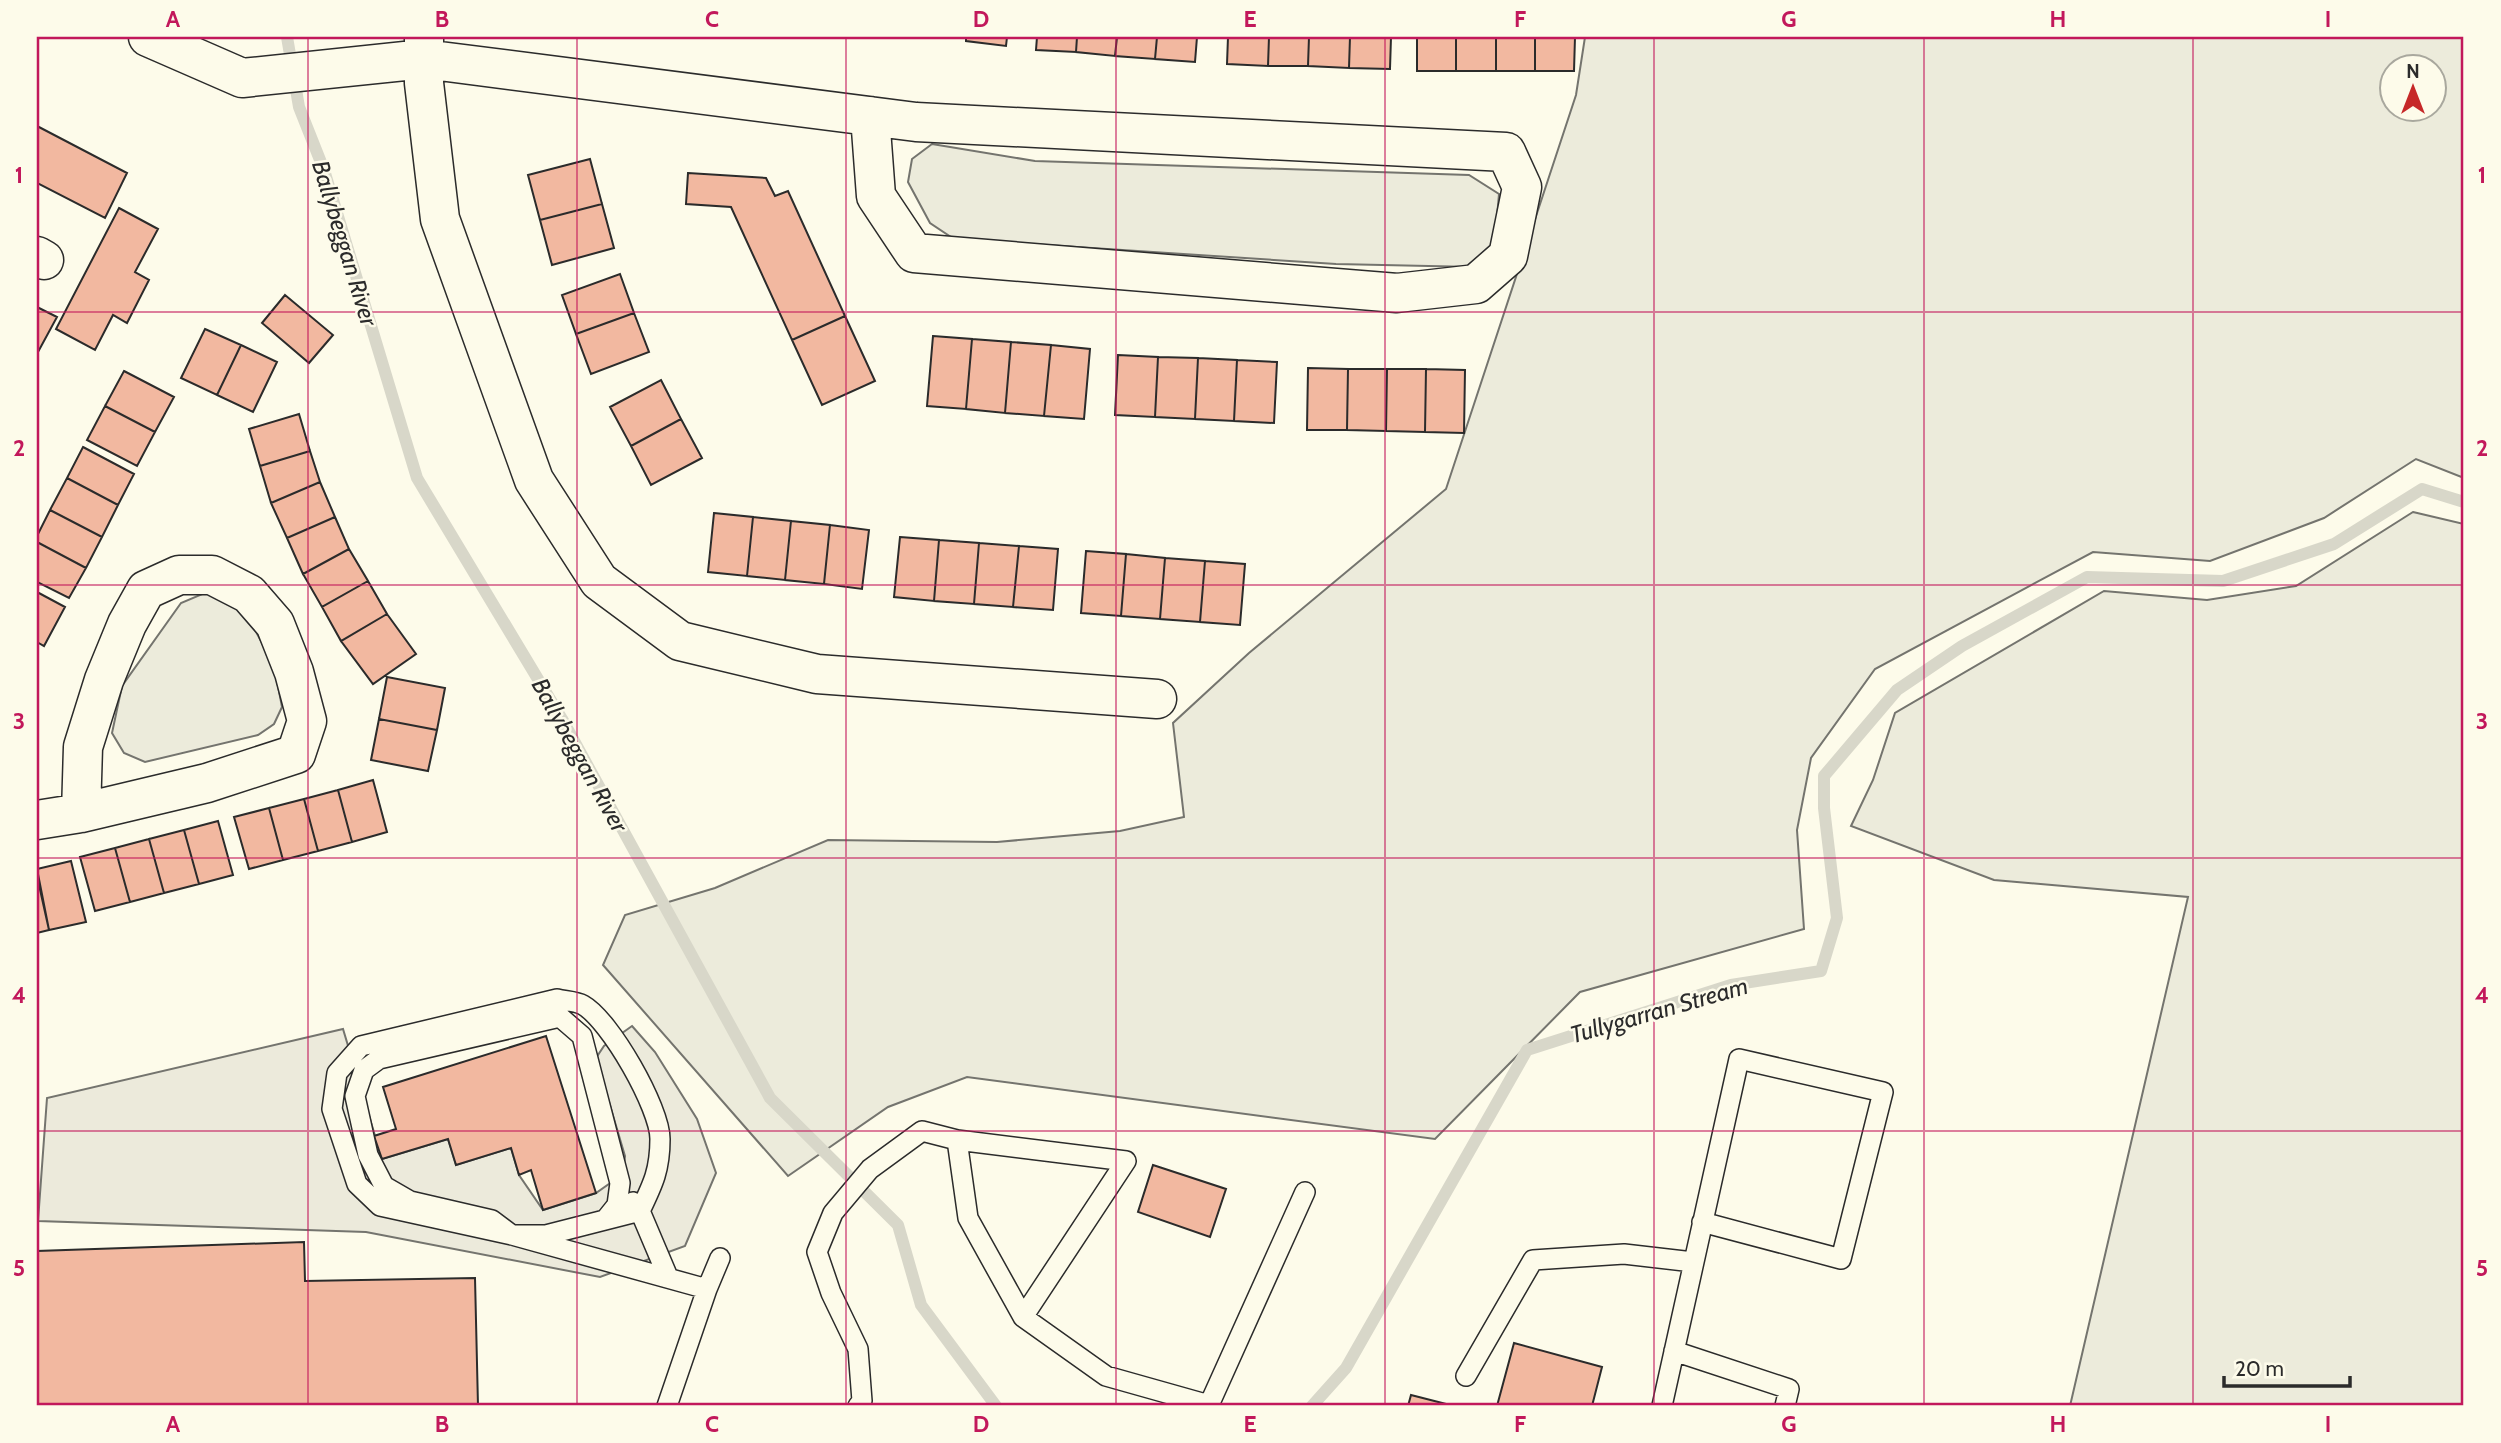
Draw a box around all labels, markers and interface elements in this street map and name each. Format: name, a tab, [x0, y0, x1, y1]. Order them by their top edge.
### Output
text: A	[166, 5, 181, 33]
text: B	[435, 5, 449, 33]
text: C	[705, 5, 719, 33]
text: D	[973, 5, 989, 33]
text: E	[1243, 5, 1257, 33]
text: F	[1514, 5, 1526, 33]
text: G	[1781, 5, 1797, 33]
text: H	[2050, 5, 2066, 33]
text: I	[2325, 5, 2331, 33]
north arrow	[2378, 52, 2448, 122]
text: N	[2406, 60, 2420, 83]
water label: Ballybeggan River	[306, 157, 384, 331]
text: 1	[15, 161, 23, 189]
text: 1	[2478, 161, 2486, 189]
text: 2	[13, 434, 25, 462]
text: 2	[2476, 434, 2488, 462]
water label: Ballybeggan River	[526, 673, 635, 838]
text: 3	[13, 707, 25, 735]
text: 3	[2476, 707, 2488, 735]
water label: Tullygarran Stream	[1567, 971, 1751, 1049]
text: 4	[12, 981, 26, 1009]
text: 4	[2475, 981, 2489, 1009]
text: 5	[13, 1254, 25, 1282]
text: 5	[2476, 1254, 2488, 1282]
scale bar	[2224, 1345, 2350, 1389]
text: 20 m	[2235, 1356, 2284, 1381]
text: A	[166, 1410, 181, 1438]
text: B	[435, 1410, 449, 1438]
text: C	[705, 1410, 719, 1438]
text: D	[973, 1410, 989, 1438]
text: E	[1243, 1410, 1257, 1438]
text: F	[1514, 1410, 1526, 1438]
text: G	[1781, 1410, 1797, 1438]
text: H	[2050, 1410, 2066, 1438]
text: I	[2325, 1410, 2331, 1438]

